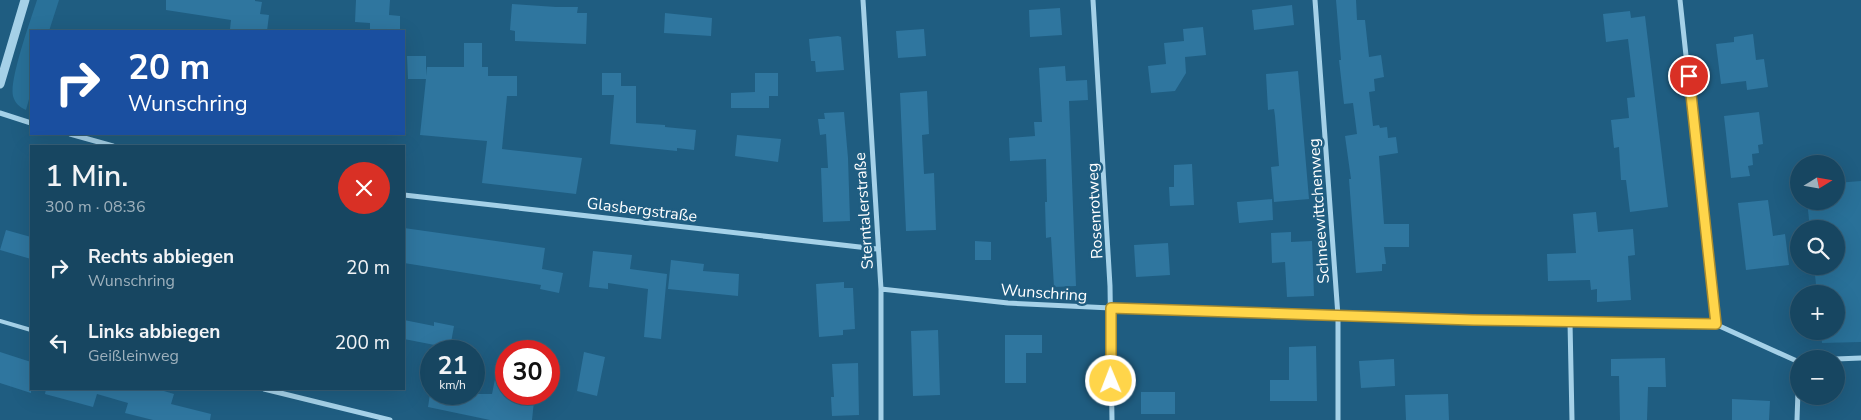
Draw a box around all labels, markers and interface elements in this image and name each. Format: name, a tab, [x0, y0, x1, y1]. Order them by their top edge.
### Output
text: 20 m	[128, 44, 210, 91]
icon: right	[45, 50, 110, 115]
pin	[1668, 55, 1710, 97]
icon: arrive	[1675, 62, 1703, 90]
text: Wunschring	[128, 89, 248, 119]
street label: Schneewittchenweg	[1303, 138, 1335, 284]
street label: Sterntalerstraße	[849, 152, 879, 270]
north arrow	[1790, 155, 1845, 210]
map controls	[1790, 155, 1845, 405]
text: 1 Min.	[45, 156, 128, 197]
button: close	[338, 162, 390, 214]
street label: Rosenrotweg	[1081, 162, 1108, 260]
street label: Glasbergstraße	[585, 192, 698, 228]
text: 300 m · 08:36	[45, 196, 146, 218]
button: search	[1790, 220, 1845, 275]
text: Rechts abbiegen	[88, 244, 234, 270]
icon: right	[45, 254, 73, 282]
text: 20 m	[346, 255, 390, 281]
text: Wunschring	[88, 270, 175, 292]
street label: Wunschring	[1000, 279, 1088, 307]
button: +	[1790, 285, 1845, 340]
text: Links abbiegen	[88, 319, 220, 345]
icon: left	[45, 329, 73, 357]
text: 200 m	[335, 330, 390, 356]
speed limit sign: 30	[495, 340, 560, 405]
text: Geißleinweg	[88, 345, 179, 367]
text: 21	[437, 349, 468, 383]
button: −	[1790, 350, 1845, 405]
position arrow	[1084, 354, 1136, 406]
text: km/h	[439, 377, 466, 393]

